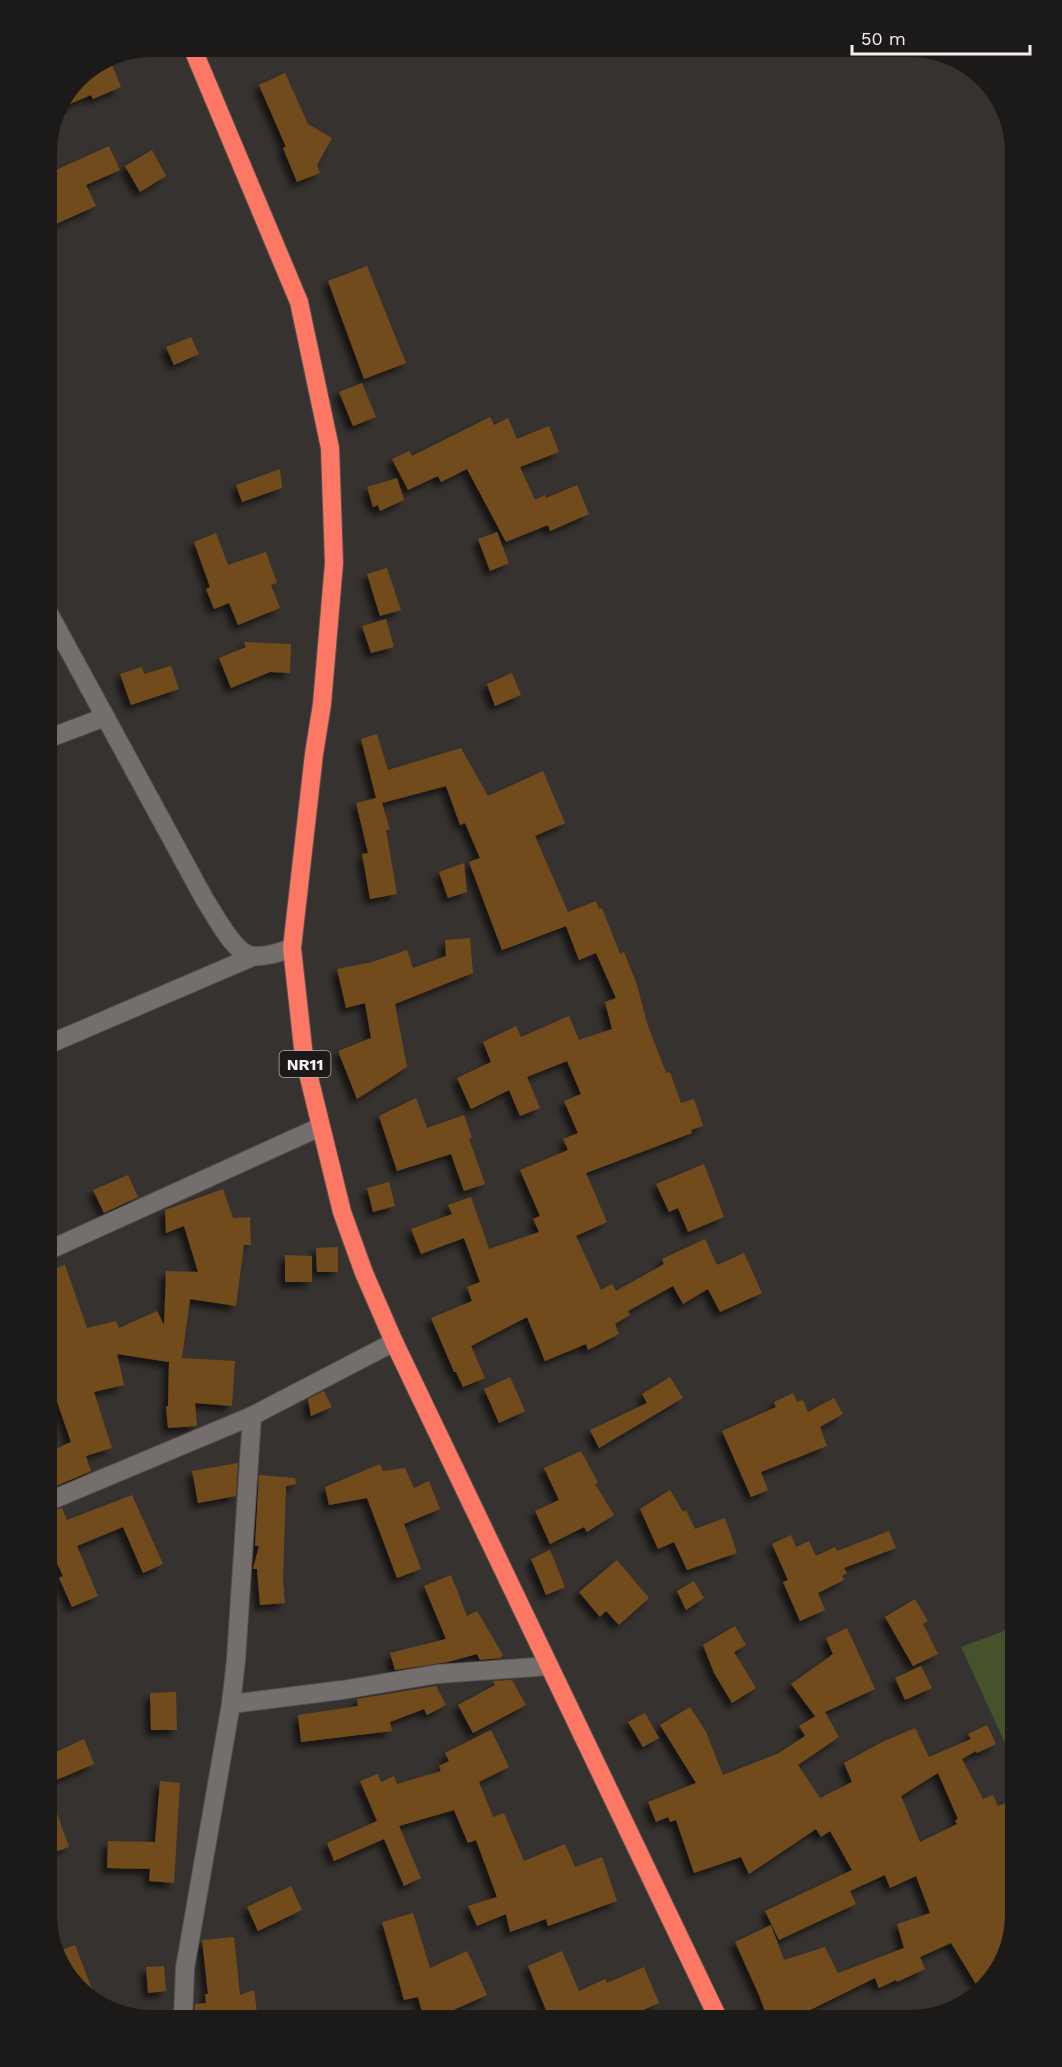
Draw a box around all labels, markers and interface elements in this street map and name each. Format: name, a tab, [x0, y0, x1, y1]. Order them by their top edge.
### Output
scale bar	[852, 18, 1030, 56]
text: 50 m	[861, 28, 906, 49]
road number: NR11	[280, 1051, 330, 1077]

